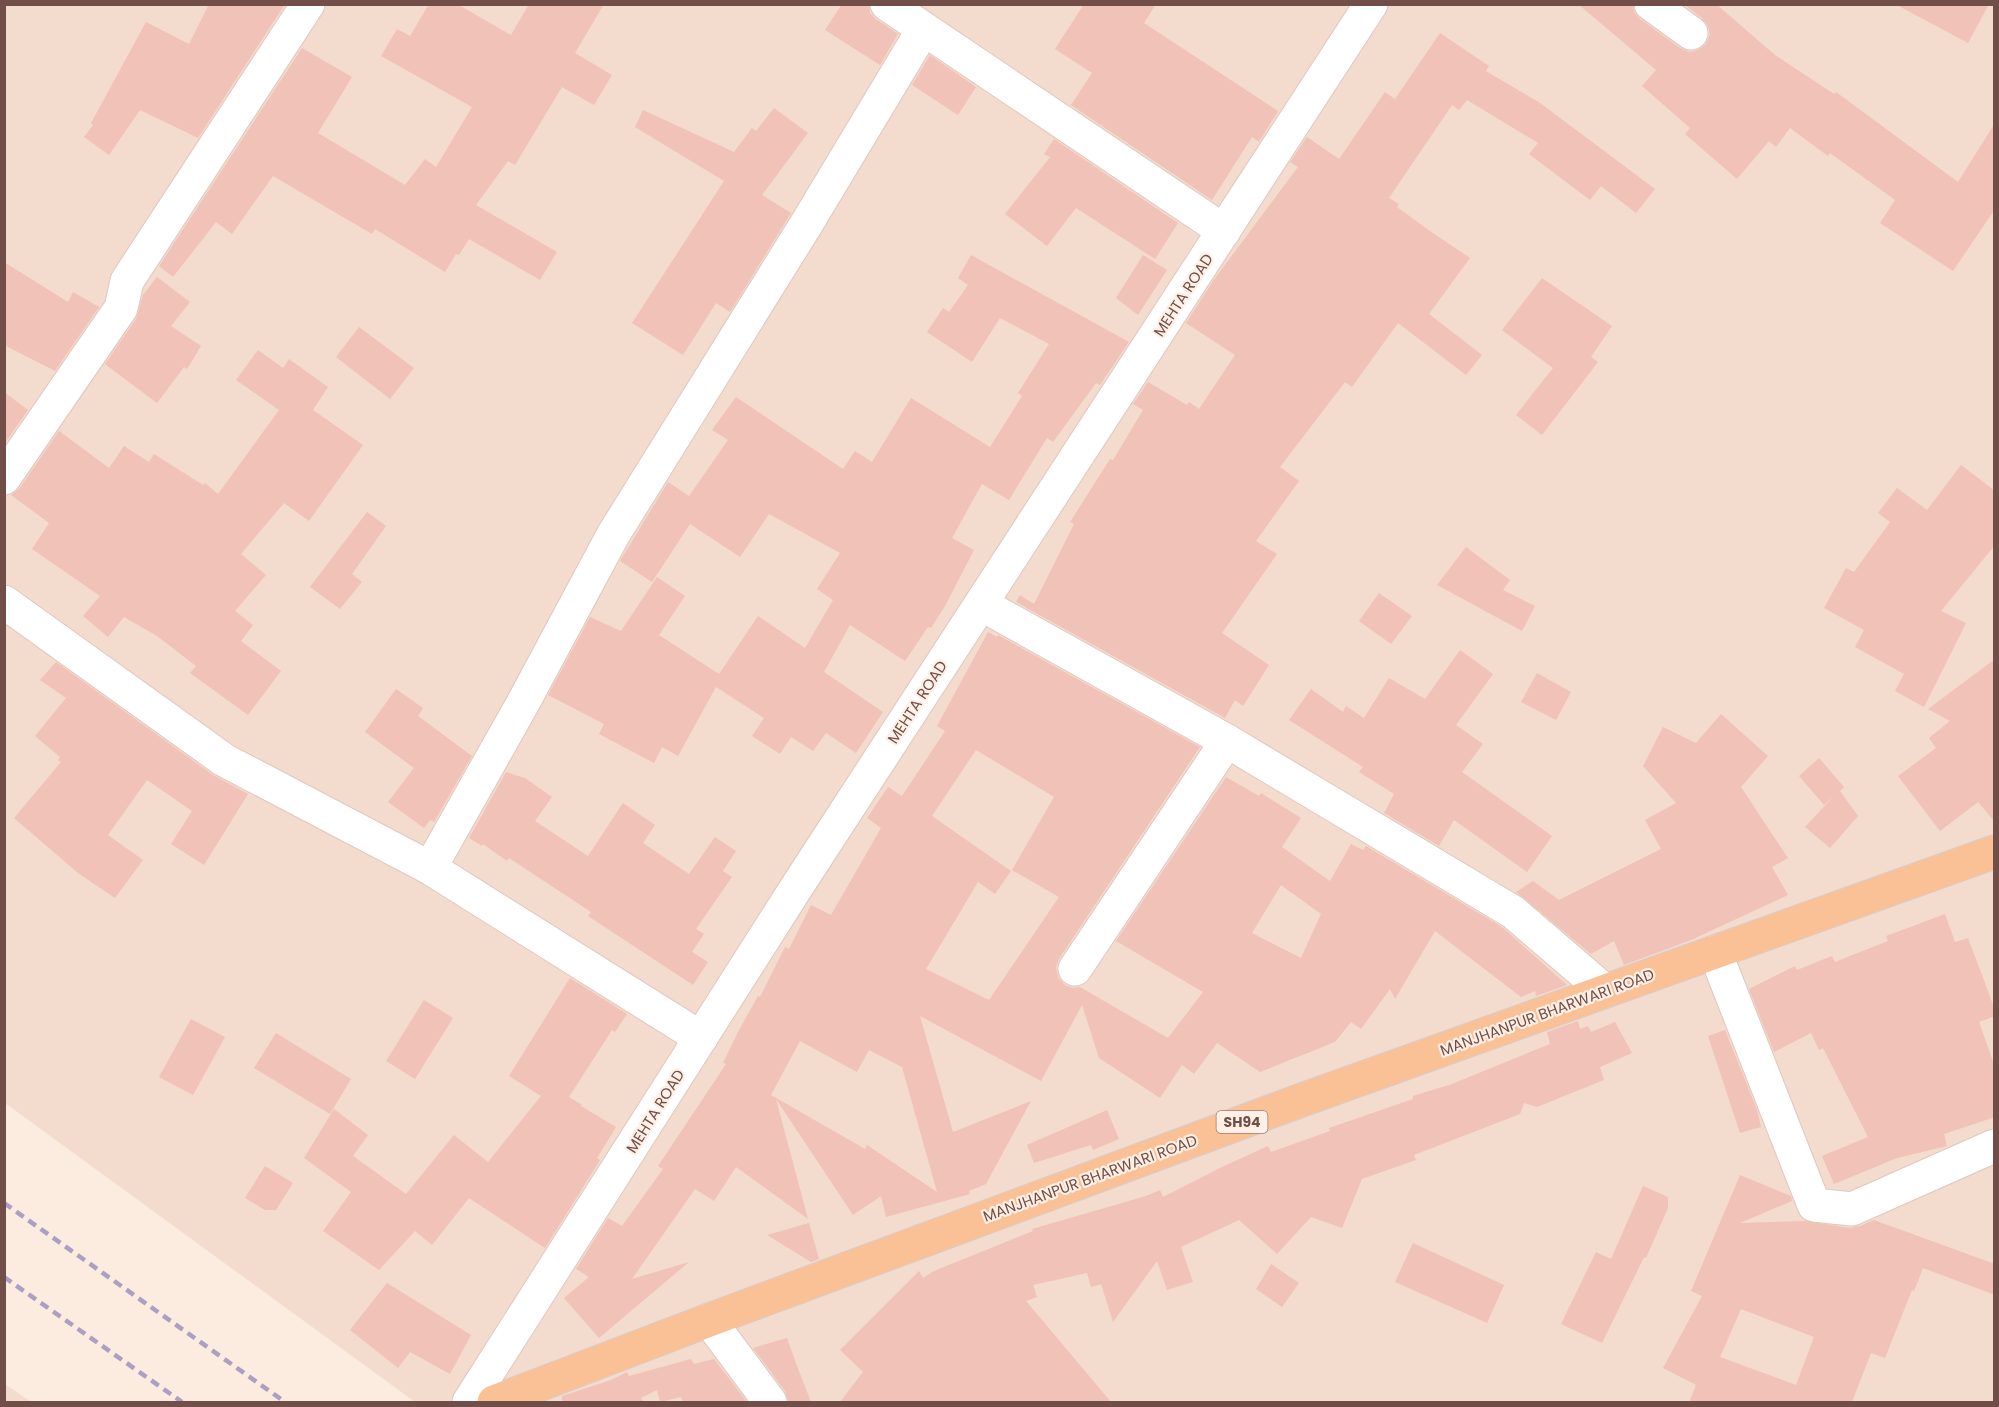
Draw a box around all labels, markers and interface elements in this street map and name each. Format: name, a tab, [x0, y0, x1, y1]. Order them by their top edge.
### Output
street label: MEHTA ROAD	[1148, 250, 1218, 340]
street label: MEHTA ROAD	[882, 657, 952, 747]
street label: MANJHANPUR BHARWARI ROAD	[1437, 963, 1657, 1061]
street label: MEHTA ROAD	[621, 1065, 689, 1157]
road number: SH94	[1216, 1111, 1268, 1133]
street label: MANJHANPUR BHARWARI ROAD	[980, 1129, 1200, 1227]

